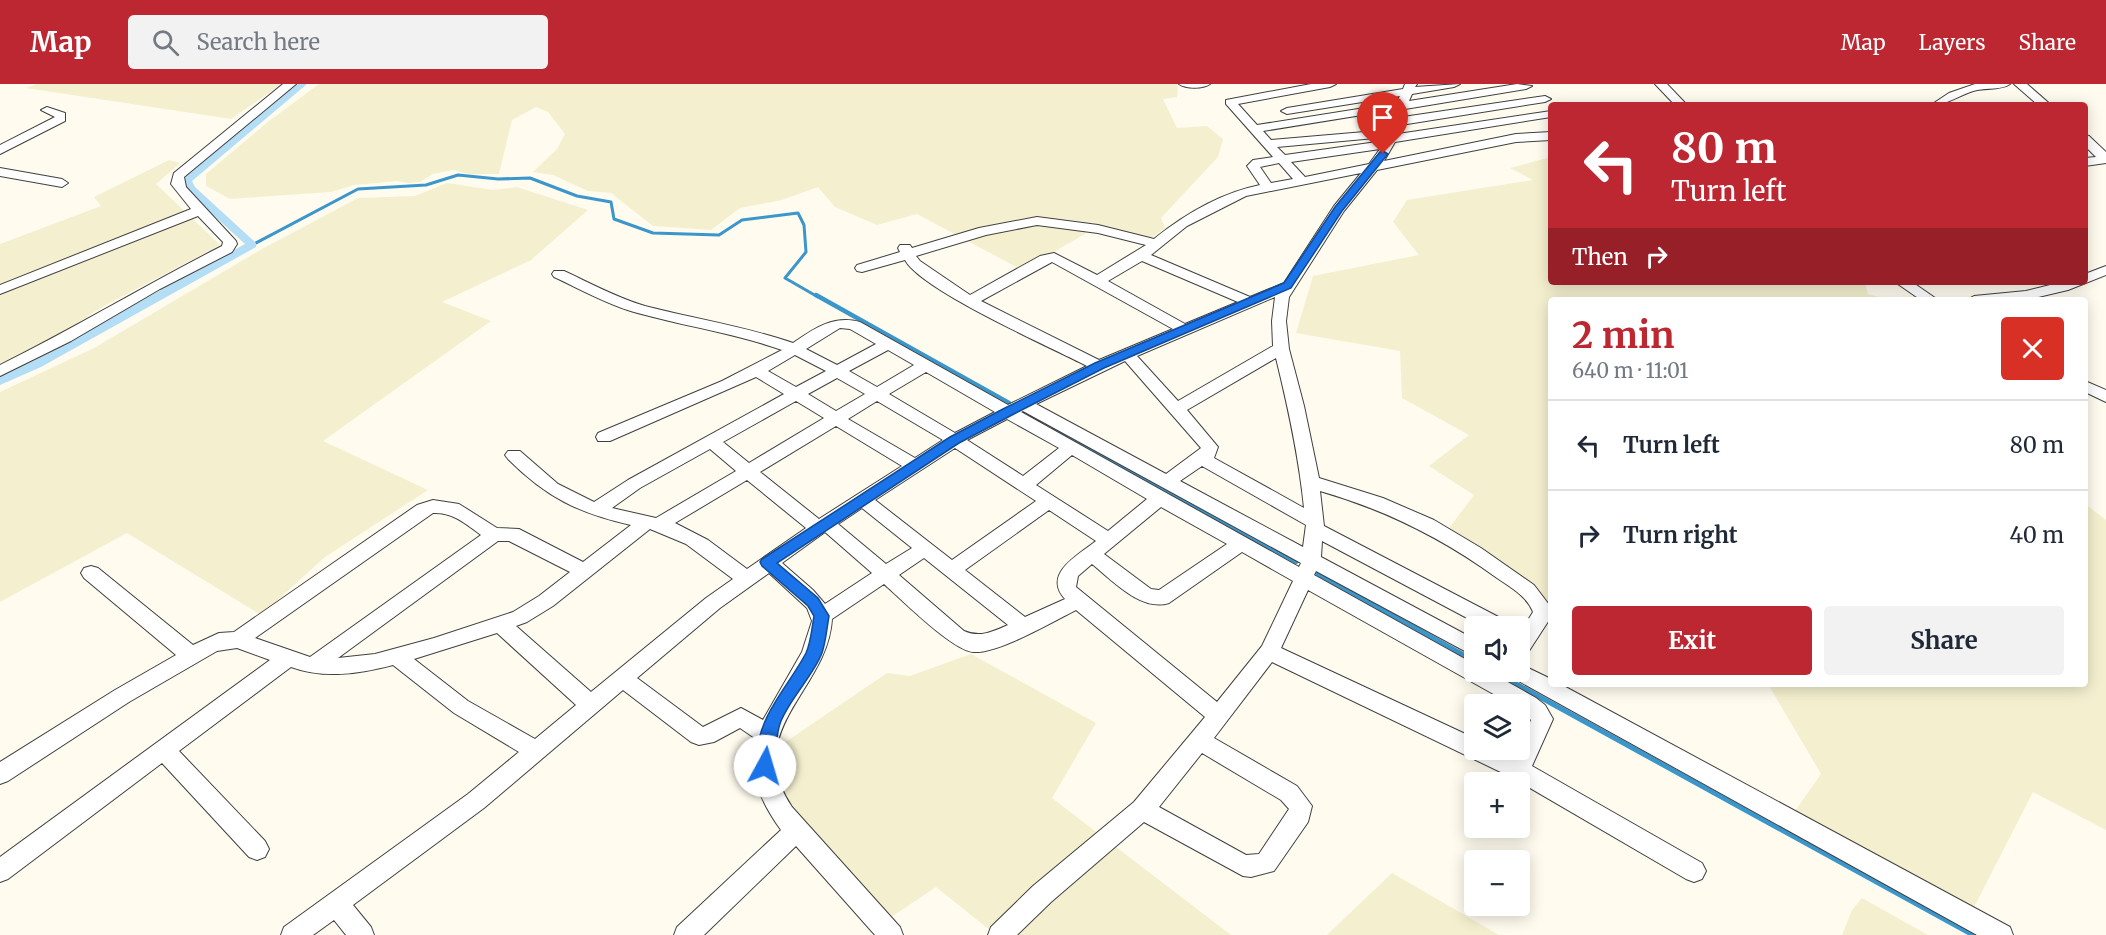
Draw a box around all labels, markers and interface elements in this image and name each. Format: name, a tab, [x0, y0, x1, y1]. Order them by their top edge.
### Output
search box	[128, 15, 548, 69]
text: Map	[30, 24, 92, 60]
icon: search	[149, 26, 182, 59]
text: Search here	[197, 28, 320, 56]
text: Map	[1841, 29, 1886, 56]
text: Layers	[1919, 29, 1986, 56]
text: Share	[2019, 29, 2076, 56]
pin	[1357, 92, 1408, 154]
icon: arrive	[1366, 101, 1399, 134]
text: 80 m	[1671, 122, 1777, 174]
icon: left	[1572, 126, 1650, 204]
text: Turn left	[1671, 174, 1786, 208]
icon: right	[1640, 240, 1673, 273]
text: Then	[1572, 243, 1628, 271]
text: 2 min	[1572, 313, 1675, 358]
button: close	[2001, 317, 2064, 380]
text: 640 m · 11:01	[1572, 358, 1688, 383]
icon: left	[1572, 429, 1605, 462]
text: Turn left	[1623, 431, 1720, 459]
text: 80 m	[2010, 431, 2064, 459]
icon: right	[1572, 519, 1605, 552]
text: Turn right	[1623, 521, 1737, 549]
text: 40 m	[2009, 521, 2064, 549]
button: Exit	[1572, 606, 1812, 675]
button: Share	[1824, 606, 2064, 675]
map controls	[1464, 616, 1530, 916]
button: sound	[1464, 616, 1530, 682]
button: layers	[1464, 694, 1530, 760]
position arrow	[733, 734, 797, 798]
button: +	[1464, 772, 1530, 838]
button: −	[1464, 850, 1530, 916]

